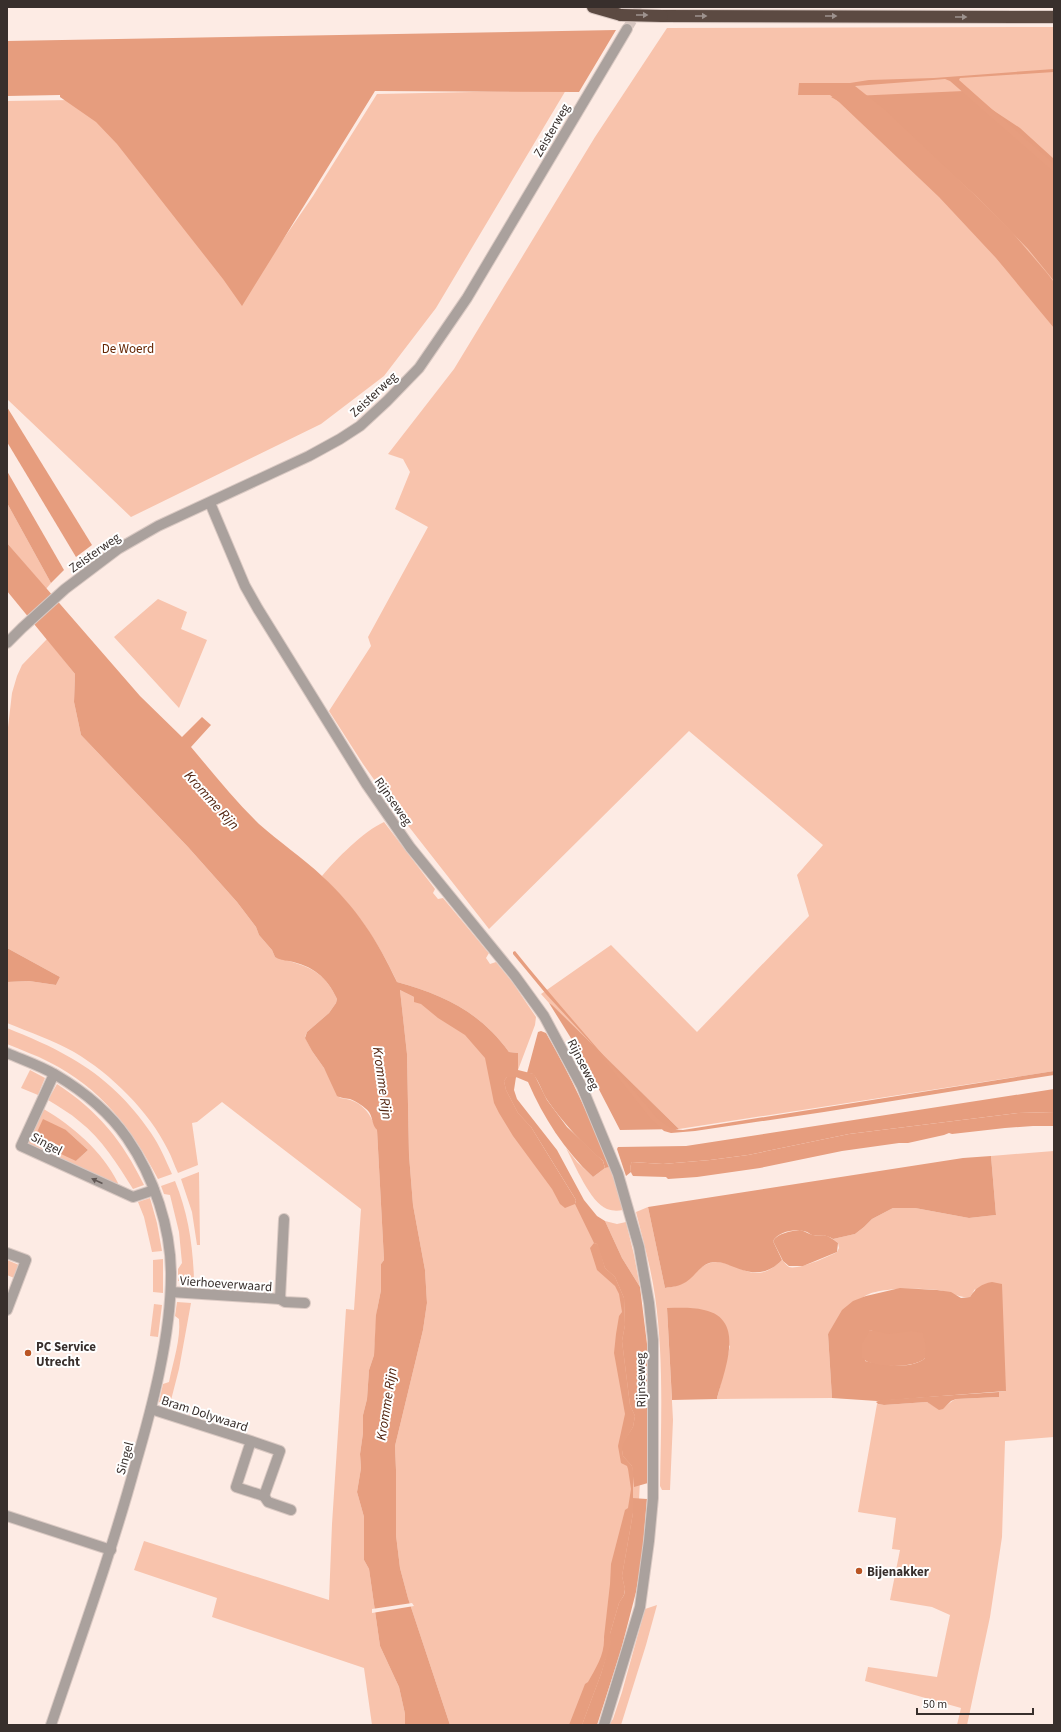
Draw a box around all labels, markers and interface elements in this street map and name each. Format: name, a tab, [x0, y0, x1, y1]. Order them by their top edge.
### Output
one-way arrow	[636, 12, 649, 18]
one-way arrow	[695, 13, 708, 19]
one-way arrow	[825, 13, 838, 19]
one-way arrow	[955, 14, 968, 20]
street label: Zeisterweg	[529, 100, 575, 161]
park label: De Woerd	[102, 340, 154, 358]
street label: Zeisterweg	[346, 368, 402, 421]
street label: Zeisterweg	[65, 528, 124, 577]
water label: Kromme Rijn	[179, 767, 243, 835]
street label: Rijnseweg	[370, 774, 417, 830]
street label: Rijnseweg	[563, 1036, 604, 1093]
water label: Kromme Rijn	[367, 1045, 397, 1121]
street label: Singel	[28, 1128, 65, 1160]
one-way arrow	[92, 1178, 103, 1184]
street label: Vierhoeverwaard	[179, 1272, 273, 1296]
place label: PC Service Utrecht	[36, 1338, 96, 1371]
marker: PC Service Utrecht	[23, 1348, 33, 1358]
street label: Rijnseweg	[632, 1352, 650, 1408]
water label: Kromme Rijn	[371, 1366, 403, 1442]
street label: Bram Dolywaard	[159, 1391, 250, 1436]
street label: Singel	[112, 1440, 138, 1477]
place label: Bijenakker	[867, 1563, 930, 1581]
marker: Bijenakker	[854, 1566, 864, 1576]
scale bar	[917, 1690, 1033, 1716]
text: 50 m	[923, 1696, 947, 1713]

